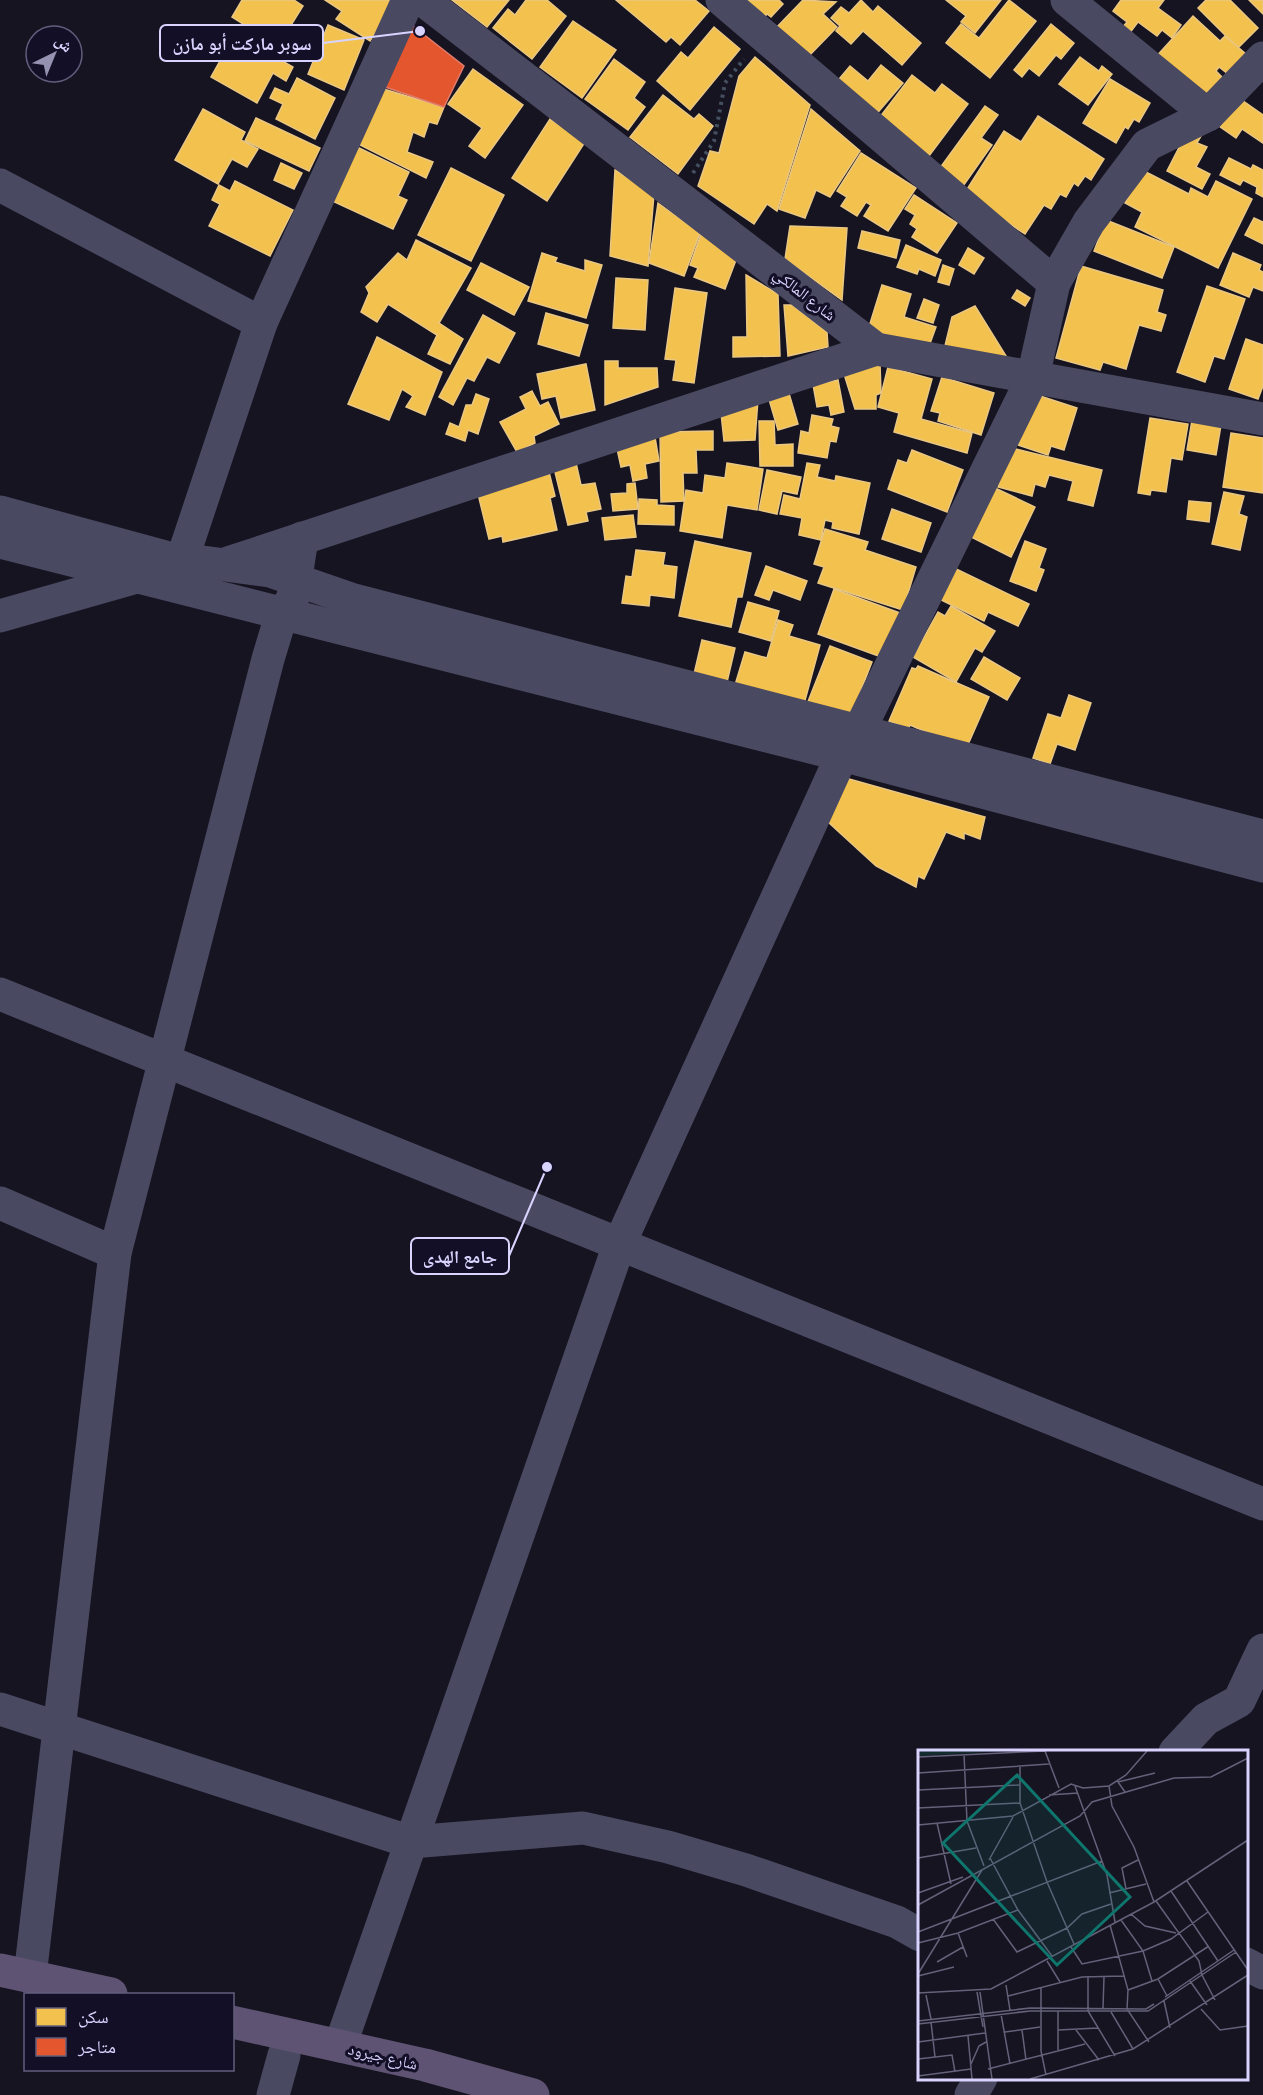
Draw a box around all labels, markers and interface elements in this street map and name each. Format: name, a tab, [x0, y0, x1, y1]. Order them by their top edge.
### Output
north arrow	[24, 24, 84, 84]
callout: سوبر ماركت أبو مازن	[160, 25, 323, 61]
text: ش	[51, 29, 78, 57]
text: سوبر ماركت أبو مازن	[172, 31, 312, 56]
street label: شارع المالكي	[768, 263, 841, 327]
callout: جامع الهدى	[411, 1238, 509, 1274]
text: جامع الهدى	[423, 1244, 498, 1269]
inset map	[918, 1750, 1248, 2080]
legend	[24, 1993, 234, 2071]
text: سكن	[78, 2004, 109, 2029]
text: متاجر	[77, 2034, 116, 2059]
street label: شارع جيرود	[346, 2037, 420, 2075]

